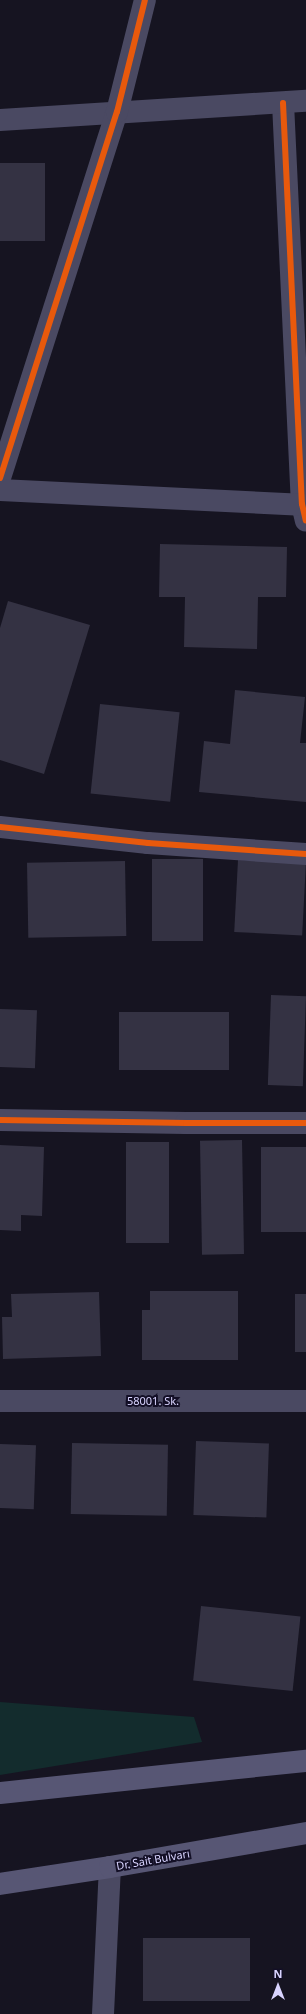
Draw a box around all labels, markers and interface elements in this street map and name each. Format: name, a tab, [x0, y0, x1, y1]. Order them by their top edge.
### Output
street label: 58001. Sk.	[127, 1394, 179, 1408]
street label: Dr. Sait Bulvarı	[115, 1847, 191, 1873]
north arrow	[258, 1966, 298, 2006]
text: N	[274, 1966, 282, 1981]

